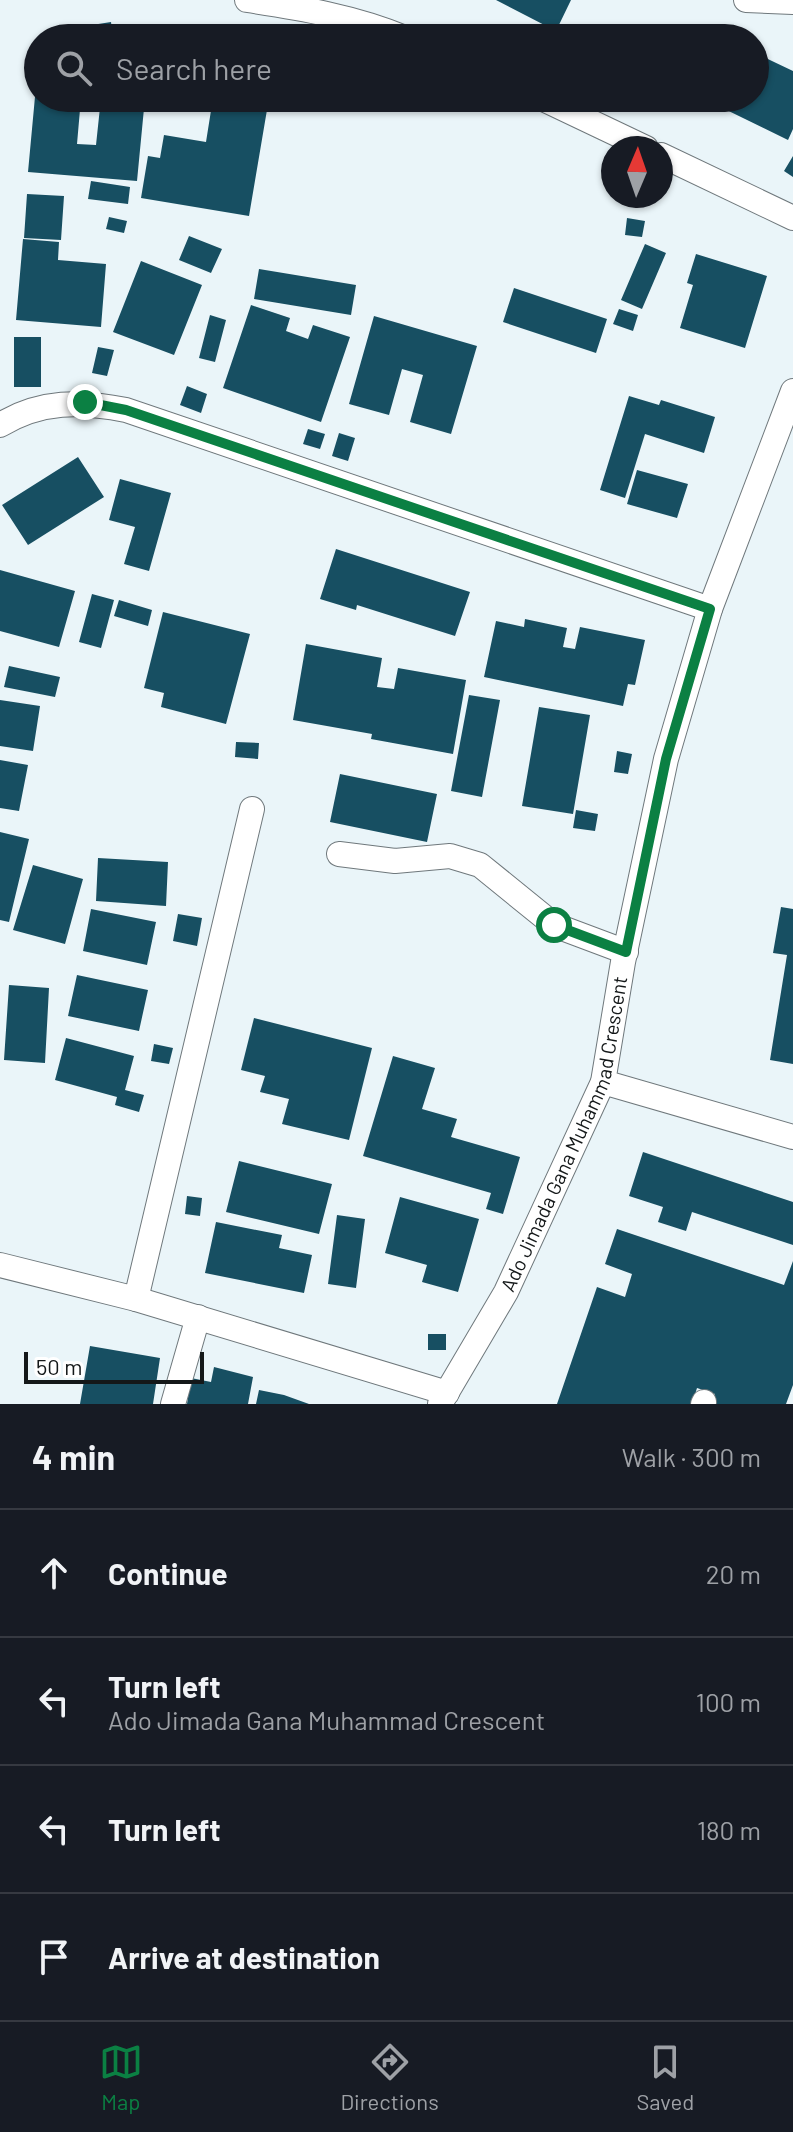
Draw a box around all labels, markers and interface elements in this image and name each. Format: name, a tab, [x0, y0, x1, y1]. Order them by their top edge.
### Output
search box	[24, 24, 769, 112]
icon: search	[52, 46, 96, 90]
text: Search here	[116, 50, 272, 86]
north arrow	[601, 136, 673, 208]
route end	[67, 384, 103, 420]
route start	[536, 907, 572, 943]
street label: Ado Jimada Gana Muhammad Crescent	[495, 974, 631, 1295]
scale bar	[24, 1348, 204, 1384]
text: 50 m	[36, 1353, 82, 1379]
text: 4 min	[32, 1436, 115, 1477]
text: Walk · 300 m	[622, 1441, 761, 1472]
icon: ahead	[32, 1551, 76, 1595]
text: Continue	[108, 1555, 228, 1591]
text: 20 m	[706, 1558, 761, 1589]
text: Turn left	[108, 1668, 221, 1704]
icon: left	[32, 1679, 76, 1723]
text: 100 m	[696, 1686, 761, 1717]
text: Ado Jimada Gana Muhammad Crescent	[108, 1704, 545, 1735]
icon: left	[32, 1807, 76, 1851]
text: Turn left	[108, 1811, 221, 1847]
text: 180 m	[697, 1814, 761, 1845]
icon: arrive	[32, 1935, 76, 1979]
text: Arrive at destination	[108, 1939, 380, 1975]
tab: Map	[99, 2040, 143, 2114]
tab: Directions	[340, 2040, 439, 2114]
tab: Saved	[636, 2040, 694, 2114]

